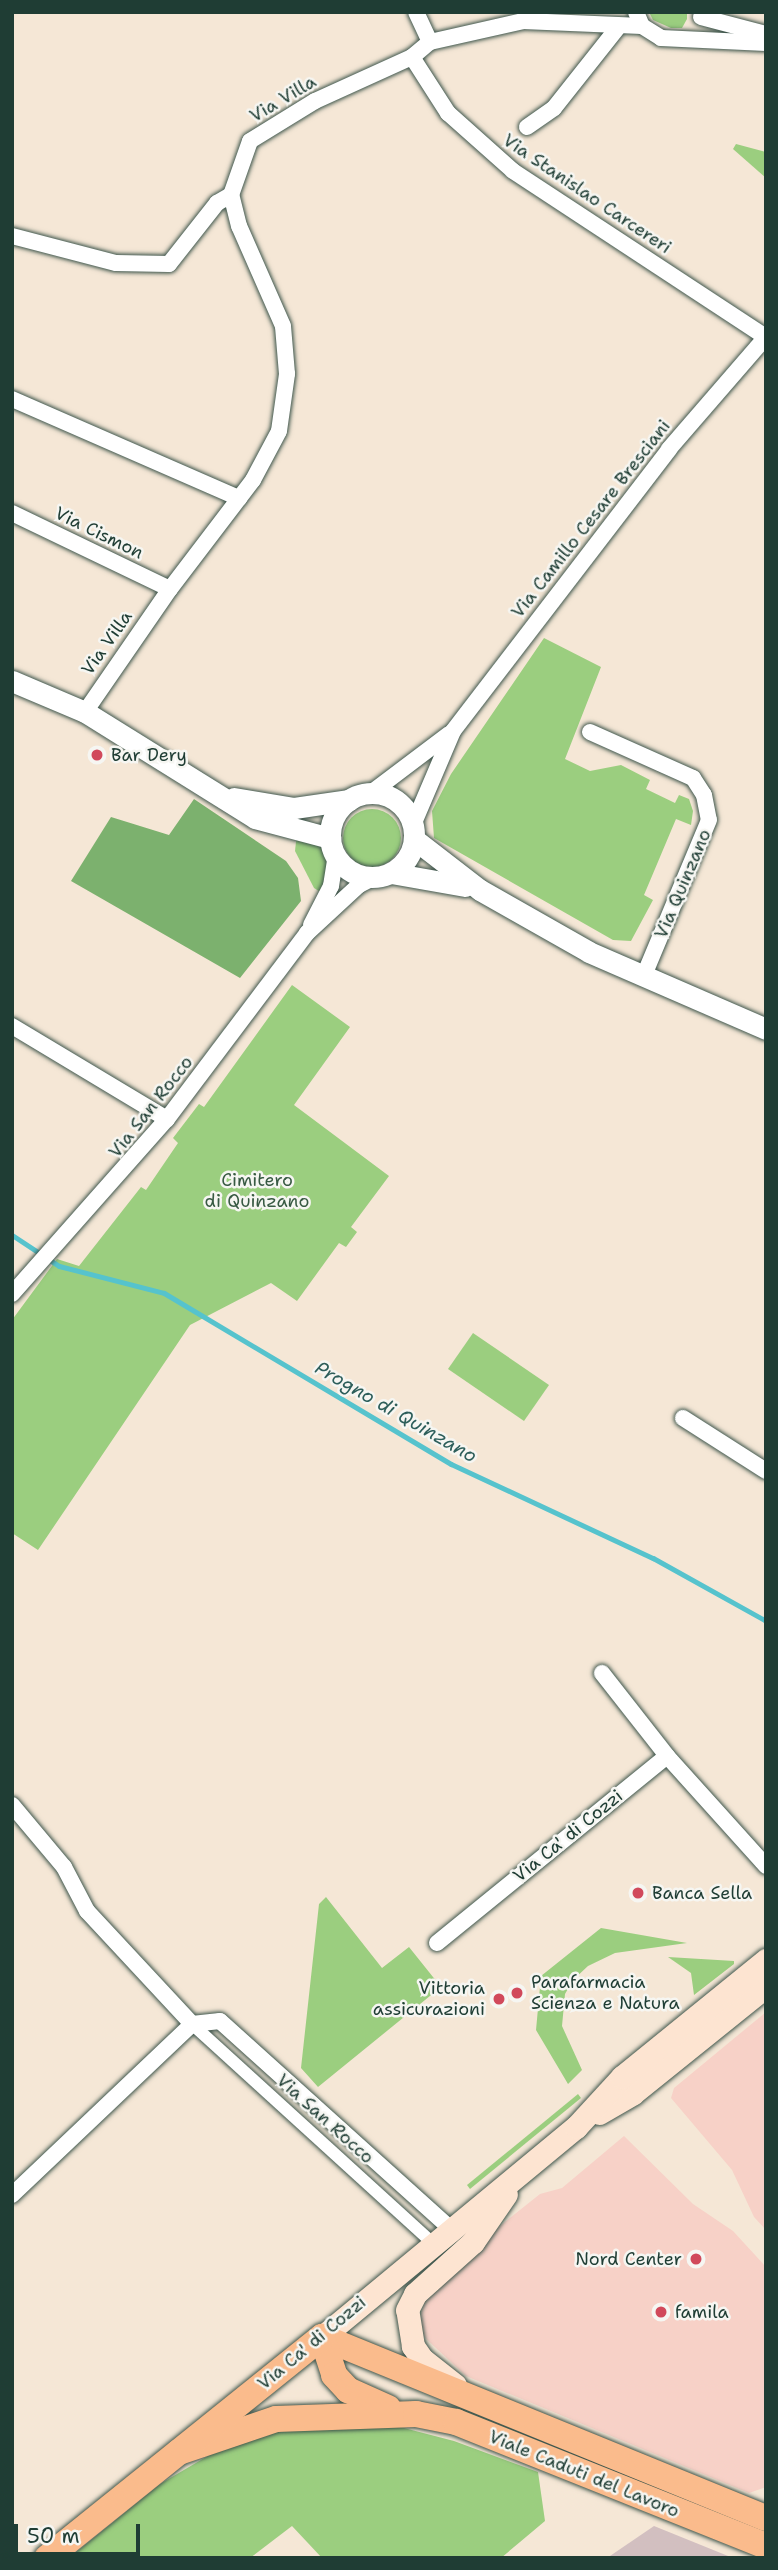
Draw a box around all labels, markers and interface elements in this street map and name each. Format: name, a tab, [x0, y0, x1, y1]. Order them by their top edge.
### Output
street label: Via Villa	[246, 71, 320, 127]
street label: Via Stanislao Carcereri	[499, 130, 675, 258]
street label: Via Camillo Cesare Bresciani	[507, 416, 675, 622]
street label: Via Cismon	[51, 502, 147, 564]
street label: Via Villa	[77, 607, 137, 679]
place label: Bar Dery	[111, 744, 187, 766]
marker: Bar Dery	[89, 747, 105, 763]
street label: Via Quinzano	[650, 826, 716, 942]
street label: Via San Rocco	[104, 1052, 198, 1162]
park label: Cimitero di Quinzano	[205, 1170, 309, 1212]
water label: Progno di Quinzano	[311, 1356, 481, 1468]
street label: Via Ca' di Cozzi	[509, 1785, 627, 1887]
place label: Banca Sella	[652, 1882, 752, 1904]
marker: Banca Sella	[630, 1885, 646, 1901]
place label: Parafarmacia Scienza e Natura	[531, 1972, 680, 2014]
place label: Vittoria assicurazioni	[373, 1978, 485, 2021]
marker: Parafarmacia Scienza e Natura	[509, 1985, 525, 2001]
marker: Vittoria assicurazioni	[491, 1991, 507, 2007]
street label: Via San Rocco	[272, 2070, 378, 2168]
place label: Nord Center	[575, 2248, 682, 2270]
marker: Nord Center	[688, 2251, 704, 2267]
street label: Via Ca' di Cozzi	[253, 2291, 371, 2395]
place label: famila	[675, 2301, 729, 2323]
marker: famila	[653, 2304, 669, 2320]
street label: Viale Caduti del Lavoro	[486, 2426, 682, 2522]
scale bar	[18, 2510, 144, 2554]
text: 50 m	[27, 2522, 80, 2550]

